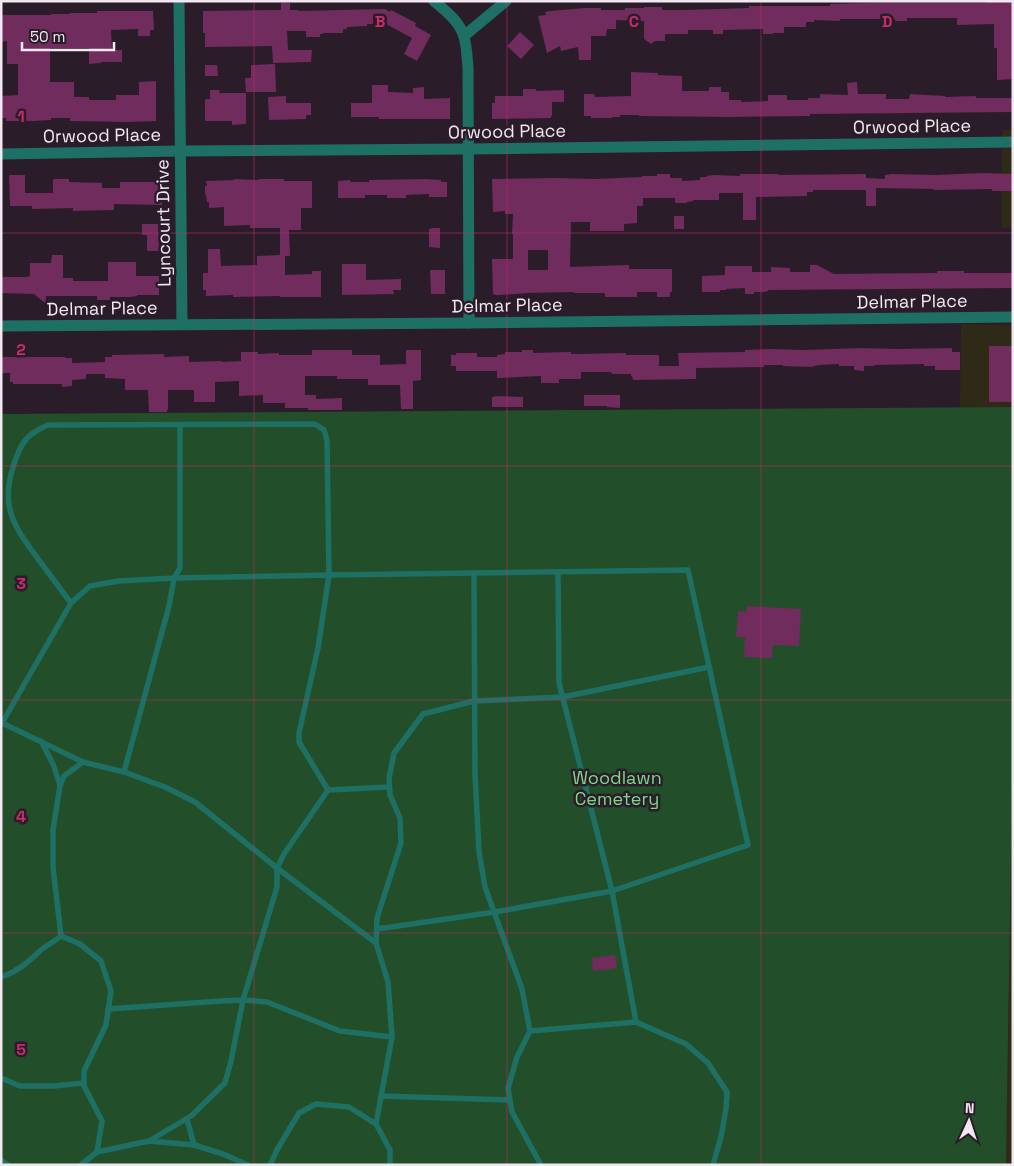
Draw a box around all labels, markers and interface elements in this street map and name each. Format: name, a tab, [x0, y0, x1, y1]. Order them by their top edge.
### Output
text: B	[375, 11, 385, 32]
text: C	[629, 11, 639, 32]
text: D	[882, 11, 892, 32]
scale bar	[22, 20, 115, 52]
text: 50 m	[30, 27, 65, 46]
text: 1	[17, 106, 25, 127]
street label: Orwood Place	[853, 113, 971, 139]
street label: Orwood Place	[448, 118, 566, 144]
street label: Orwood Place	[43, 122, 161, 148]
street label: Lyncourt Drive	[150, 159, 176, 287]
street label: Delmar Place	[856, 289, 968, 313]
street label: Delmar Place	[451, 293, 563, 317]
street label: Delmar Place	[46, 296, 158, 320]
text: 2	[16, 339, 26, 360]
text: 3	[16, 573, 26, 594]
park label: Woodlawn Cemetery	[572, 766, 662, 810]
text: 4	[16, 806, 26, 827]
text: 5	[16, 1039, 26, 1060]
north arrow	[944, 1096, 994, 1146]
text: N	[965, 1099, 975, 1117]

